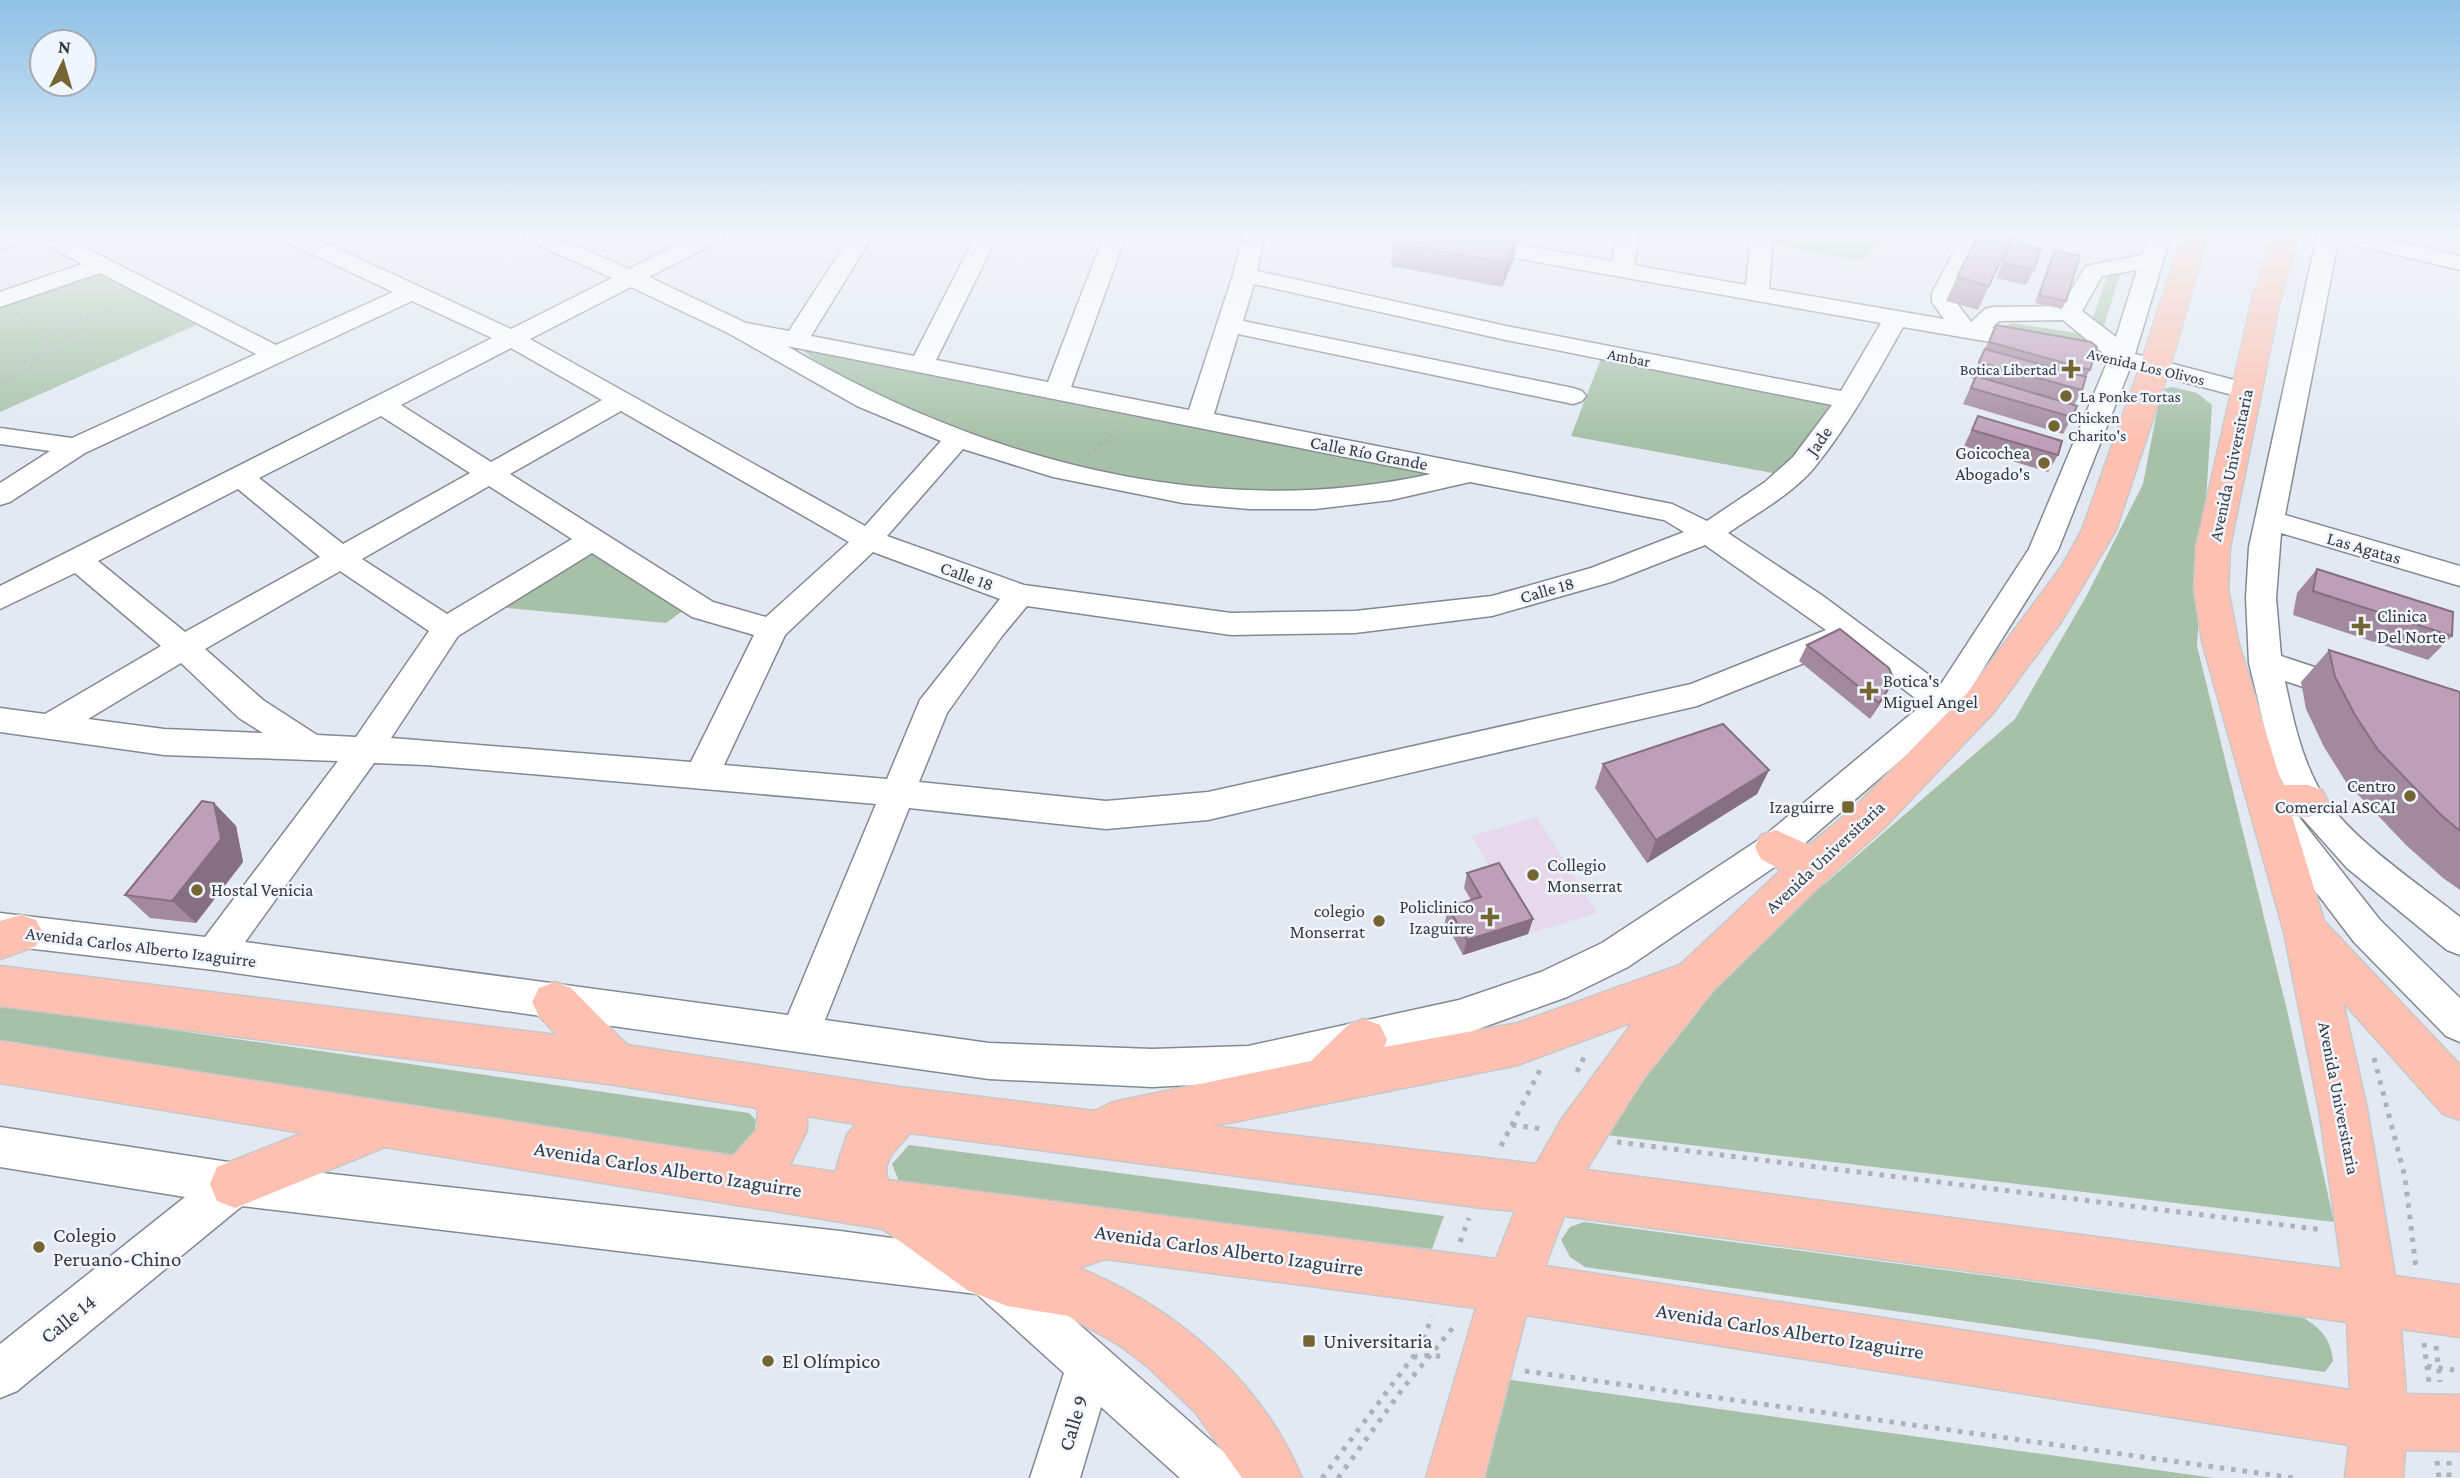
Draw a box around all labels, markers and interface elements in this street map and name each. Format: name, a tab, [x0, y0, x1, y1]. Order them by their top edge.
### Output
north arrow	[28, 28, 98, 98]
text: N	[57, 36, 72, 58]
street label: Ambar	[1606, 345, 1652, 370]
street label: Avenida Los Olivos	[2085, 345, 2206, 388]
place label: Botica Libertad	[1960, 361, 2058, 378]
marker: Botica Libertad	[2063, 361, 2079, 377]
street label: Avenida Universitaria	[2205, 387, 2257, 543]
marker: La Ponke Tortas	[2058, 388, 2074, 404]
place label: La Ponke Tortas	[2080, 388, 2181, 405]
place label: Chicken Charito's	[2068, 409, 2126, 444]
marker: Chicken Charito's	[2046, 418, 2062, 434]
street label: Jade	[1801, 422, 1836, 461]
street label: Calle Río Grande	[1308, 432, 1430, 474]
place label: Goicochea Abogado's	[1955, 443, 2030, 484]
marker: Goicochea Abogado's	[2036, 455, 2052, 471]
street label: Las Agatas	[2325, 528, 2403, 568]
street label: Calle 18	[938, 557, 996, 595]
street label: Calle 18	[1518, 573, 1576, 607]
place label: Clinica Del Norte	[2377, 606, 2446, 647]
marker: Clinica Del Norte	[2351, 616, 2371, 636]
place label: Botica's Miguel Angel	[1883, 671, 1978, 712]
marker: Botica's Miguel Angel	[1861, 683, 1877, 699]
place label: Centro Comercial ASCAI	[2275, 776, 2396, 817]
marker: Centro Comercial ASCAI	[2402, 788, 2418, 804]
street label: Avenida Universitaria	[1761, 797, 1889, 917]
place label: Izaguirre	[1769, 797, 1834, 817]
marker: Izaguirre	[1840, 799, 1856, 815]
place label: Collegio Monserrat	[1547, 855, 1623, 896]
marker: Collegio Monserrat	[1525, 867, 1541, 883]
place label: Hostal Venicia	[211, 880, 313, 900]
marker: Hostal Venicia	[189, 882, 205, 898]
place label: Policlinico Izaguirre	[1399, 897, 1474, 938]
place label: colegio Monserrat	[1290, 901, 1366, 942]
marker: Policlinico Izaguirre	[1480, 907, 1500, 927]
marker: colegio Monserrat	[1371, 913, 1387, 929]
street label: Avenida Carlos Alberto Izaguirre	[25, 923, 257, 971]
street label: Avenida Universitaria	[2314, 1020, 2364, 1176]
street label: Avenida Carlos Alberto Izaguirre	[532, 1136, 804, 1202]
street label: Avenida Carlos Alberto Izaguirre	[1093, 1219, 1365, 1281]
place label: Colegio Peruano-Chino	[53, 1223, 181, 1271]
marker: Colegio Peruano-Chino	[31, 1239, 47, 1255]
street label: Calle 14	[36, 1290, 100, 1348]
street label: Avenida Carlos Alberto Izaguirre	[1654, 1298, 1926, 1364]
place label: Universitaria	[1323, 1329, 1433, 1353]
marker: Universitaria	[1301, 1333, 1317, 1349]
place label: El Olímpico	[782, 1349, 880, 1373]
marker: El Olímpico	[760, 1353, 776, 1369]
street label: Calle 9	[1053, 1392, 1093, 1454]

